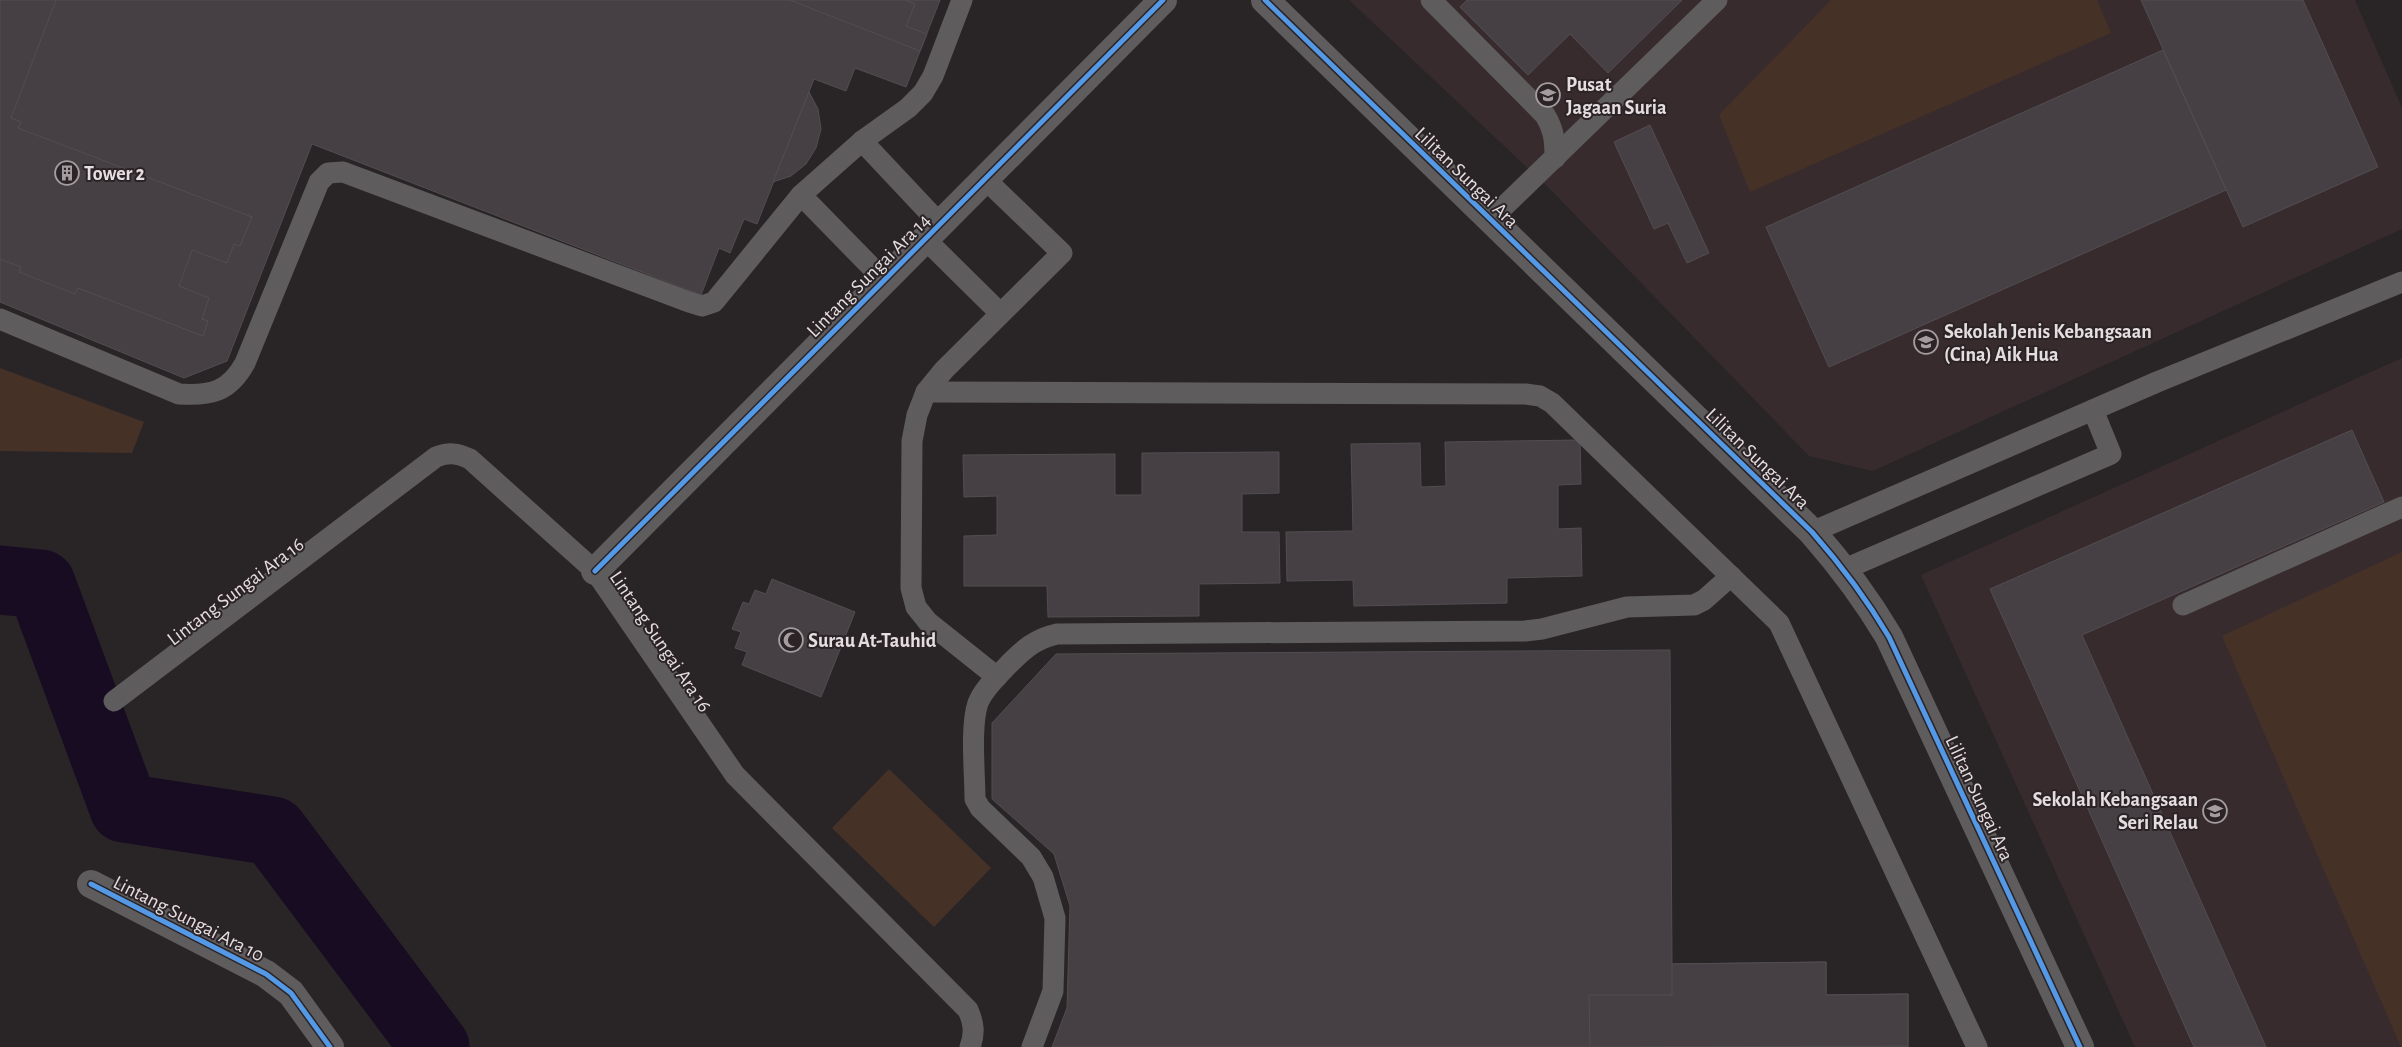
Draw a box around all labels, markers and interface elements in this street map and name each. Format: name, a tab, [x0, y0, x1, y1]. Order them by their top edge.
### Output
place label: Pusat Jagaan Suria	[1566, 75, 1667, 118]
school or university icon: Pusat Jagaan Suria	[1535, 82, 1561, 108]
street label: Lilitan Sungai Ara	[1411, 123, 1522, 232]
building icon: Tower 2	[54, 160, 80, 186]
place label: Tower 2	[84, 164, 145, 184]
street label: Lintang Sungai Ara 14	[803, 210, 934, 341]
place label: Sekolah Jenis Kebangsaan (Cina) Aik Hua	[1944, 322, 2152, 365]
school or university icon: Sekolah Jenis Kebangsaan (Cina) Aik Hua	[1913, 329, 1939, 355]
street label: Lilitan Sungai Ara	[1702, 404, 1813, 513]
street label: Lintang Sungai Ara 16	[164, 534, 308, 650]
street label: Lintang Sungai Ara 16	[606, 567, 715, 716]
mosque icon: Surau At-Tauhid	[778, 627, 804, 653]
place label: Surau At-Tauhid	[808, 631, 937, 651]
street label: Lilitan Sungai Ara	[1941, 733, 2017, 864]
place label: Sekolah Kebangsaan Seri Relau	[2032, 790, 2199, 833]
school or university icon: Sekolah Kebangsaan Seri Relau	[2202, 798, 2228, 824]
street label: Lintang Sungai Ara 10	[110, 872, 267, 966]

